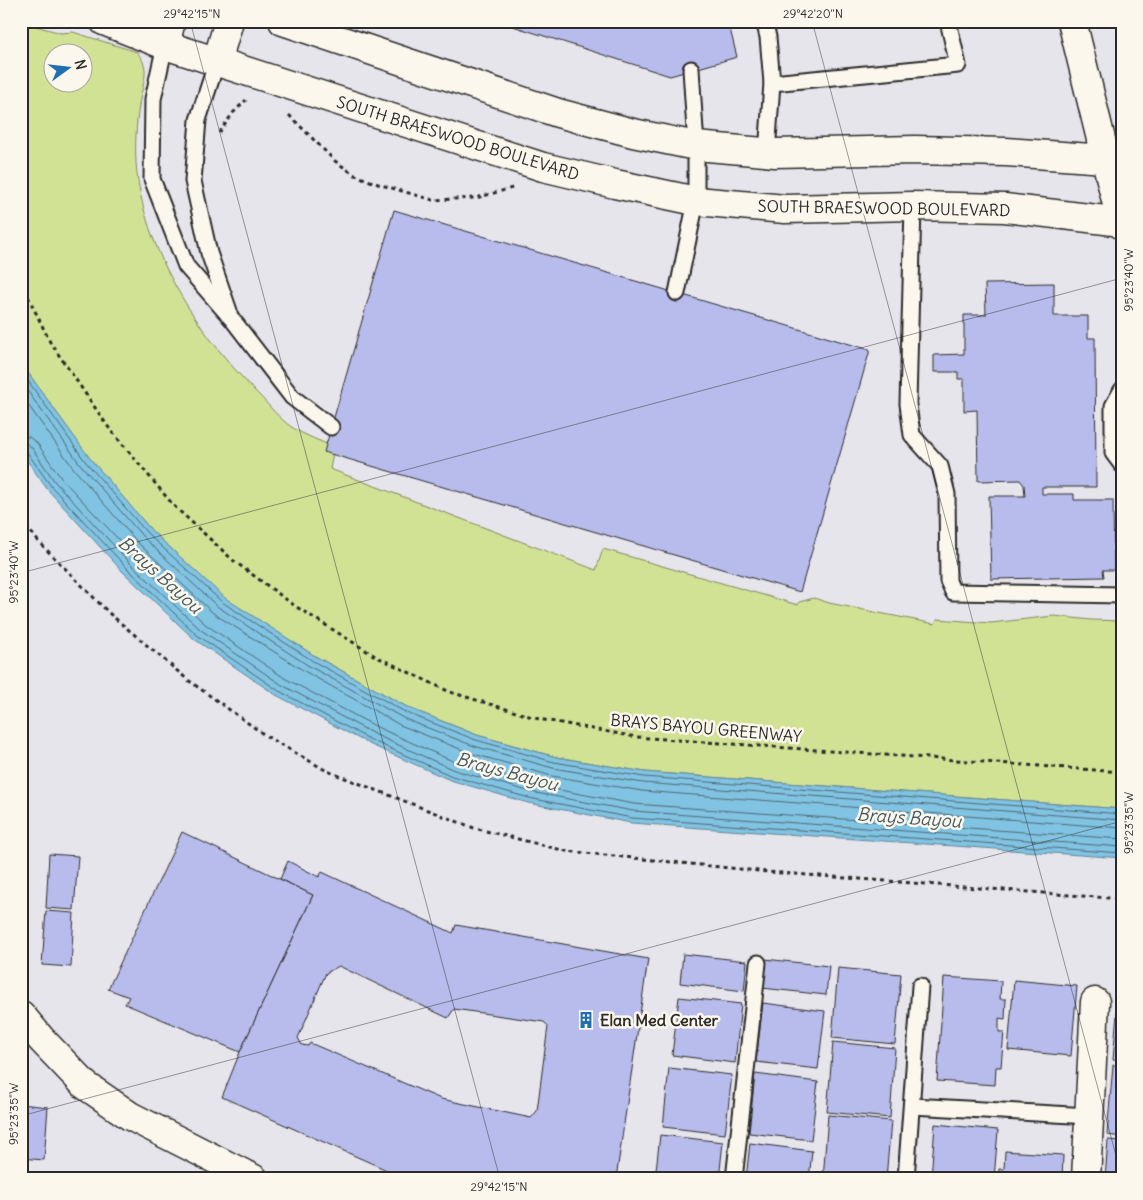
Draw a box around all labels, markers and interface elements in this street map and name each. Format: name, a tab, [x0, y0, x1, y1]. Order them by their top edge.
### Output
text: 29°42'15"N	[163, 6, 221, 21]
text: 29°42'20"N	[783, 6, 843, 21]
north arrow	[42, 42, 92, 92]
text: N	[71, 58, 91, 72]
street label: SOUTH BRAESWOOD BOULEVARD	[334, 91, 582, 185]
street label: SOUTH BRAESWOOD BOULEVARD	[757, 196, 1011, 220]
text: 95°23'40"W	[1121, 248, 1136, 312]
water label: Brays Bayou	[114, 531, 208, 619]
text: 95°23'40"W	[6, 540, 21, 604]
street label: BRAYS BAYOU GREENWAY	[610, 710, 803, 746]
water label: Brays Bayou	[454, 747, 562, 797]
text: 95°23'35"W	[1121, 792, 1136, 854]
water label: Brays Bayou	[856, 802, 964, 833]
building icon: Elan Med Center	[576, 1010, 596, 1030]
place label: Elan Med Center	[600, 1010, 719, 1030]
text: 95°23'35"W	[6, 1083, 21, 1145]
text: 29°42'15"N	[470, 1179, 528, 1194]

